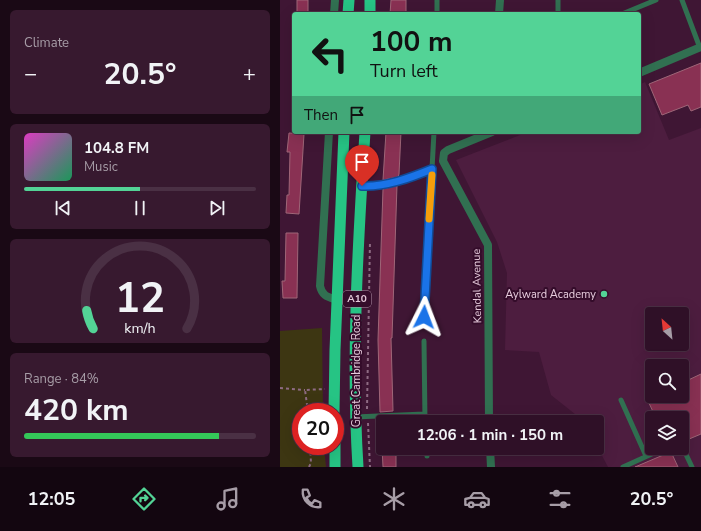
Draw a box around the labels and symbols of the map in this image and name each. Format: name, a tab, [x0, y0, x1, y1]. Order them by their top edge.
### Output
pin	[345, 145, 379, 186]
street label: Kendal Avenue	[469, 248, 485, 323]
place label: Aylward Academy	[505, 287, 596, 302]
marker: Aylward Academy	[599, 289, 609, 299]
road number: A10	[343, 291, 371, 307]
position arrow	[403, 296, 445, 338]
north arrow	[645, 307, 689, 351]
street label: Great Cambridge Road	[349, 315, 364, 427]
speed limit sign: 20	[292, 403, 344, 455]

